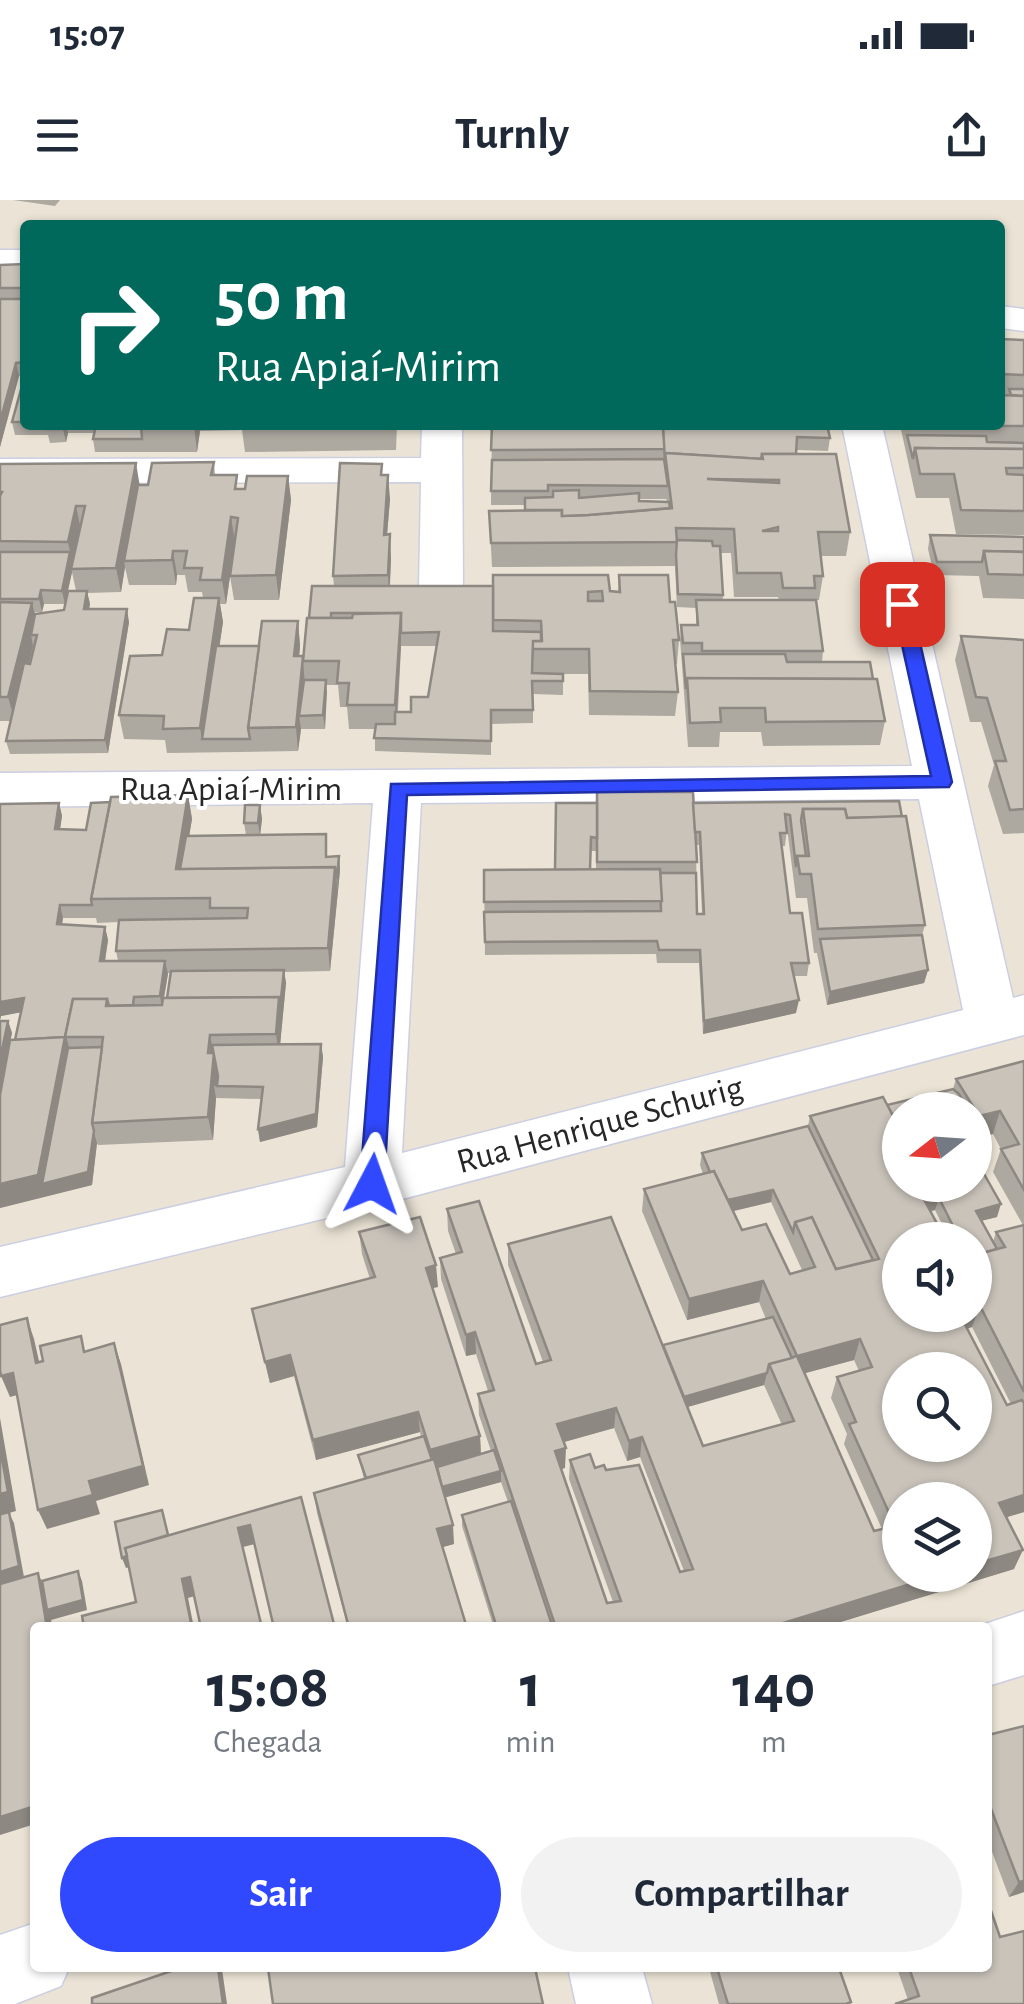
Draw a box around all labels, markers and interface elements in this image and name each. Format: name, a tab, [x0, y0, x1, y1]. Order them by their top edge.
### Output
text: 15:07	[50, 16, 125, 54]
icon: menu	[30, 108, 85, 163]
icon: share	[939, 108, 994, 163]
text: Turnly	[455, 112, 569, 157]
icon: right	[50, 260, 180, 390]
text: 50 m	[215, 263, 349, 333]
text: Rua Apiaí-Mirim	[215, 345, 501, 390]
pin	[860, 562, 945, 647]
icon: arrive	[875, 577, 930, 632]
street label: Rua Apiaí-Mirim	[120, 772, 342, 807]
street label: Rua Henrique Schurig	[453, 1070, 747, 1180]
north arrow	[882, 1092, 992, 1202]
map controls	[882, 1092, 992, 1592]
position arrow	[320, 1132, 424, 1236]
button: sound	[882, 1222, 992, 1332]
button: search	[882, 1352, 992, 1462]
button: layers	[882, 1482, 992, 1592]
text: 15:08	[207, 1658, 329, 1718]
text: 1	[520, 1658, 541, 1718]
text: 140	[732, 1658, 815, 1718]
text: Chegada	[213, 1726, 322, 1758]
text: min	[506, 1726, 555, 1758]
text: m	[761, 1726, 787, 1758]
button: Sair	[60, 1837, 501, 1952]
button: Compartilhar	[521, 1837, 962, 1952]

